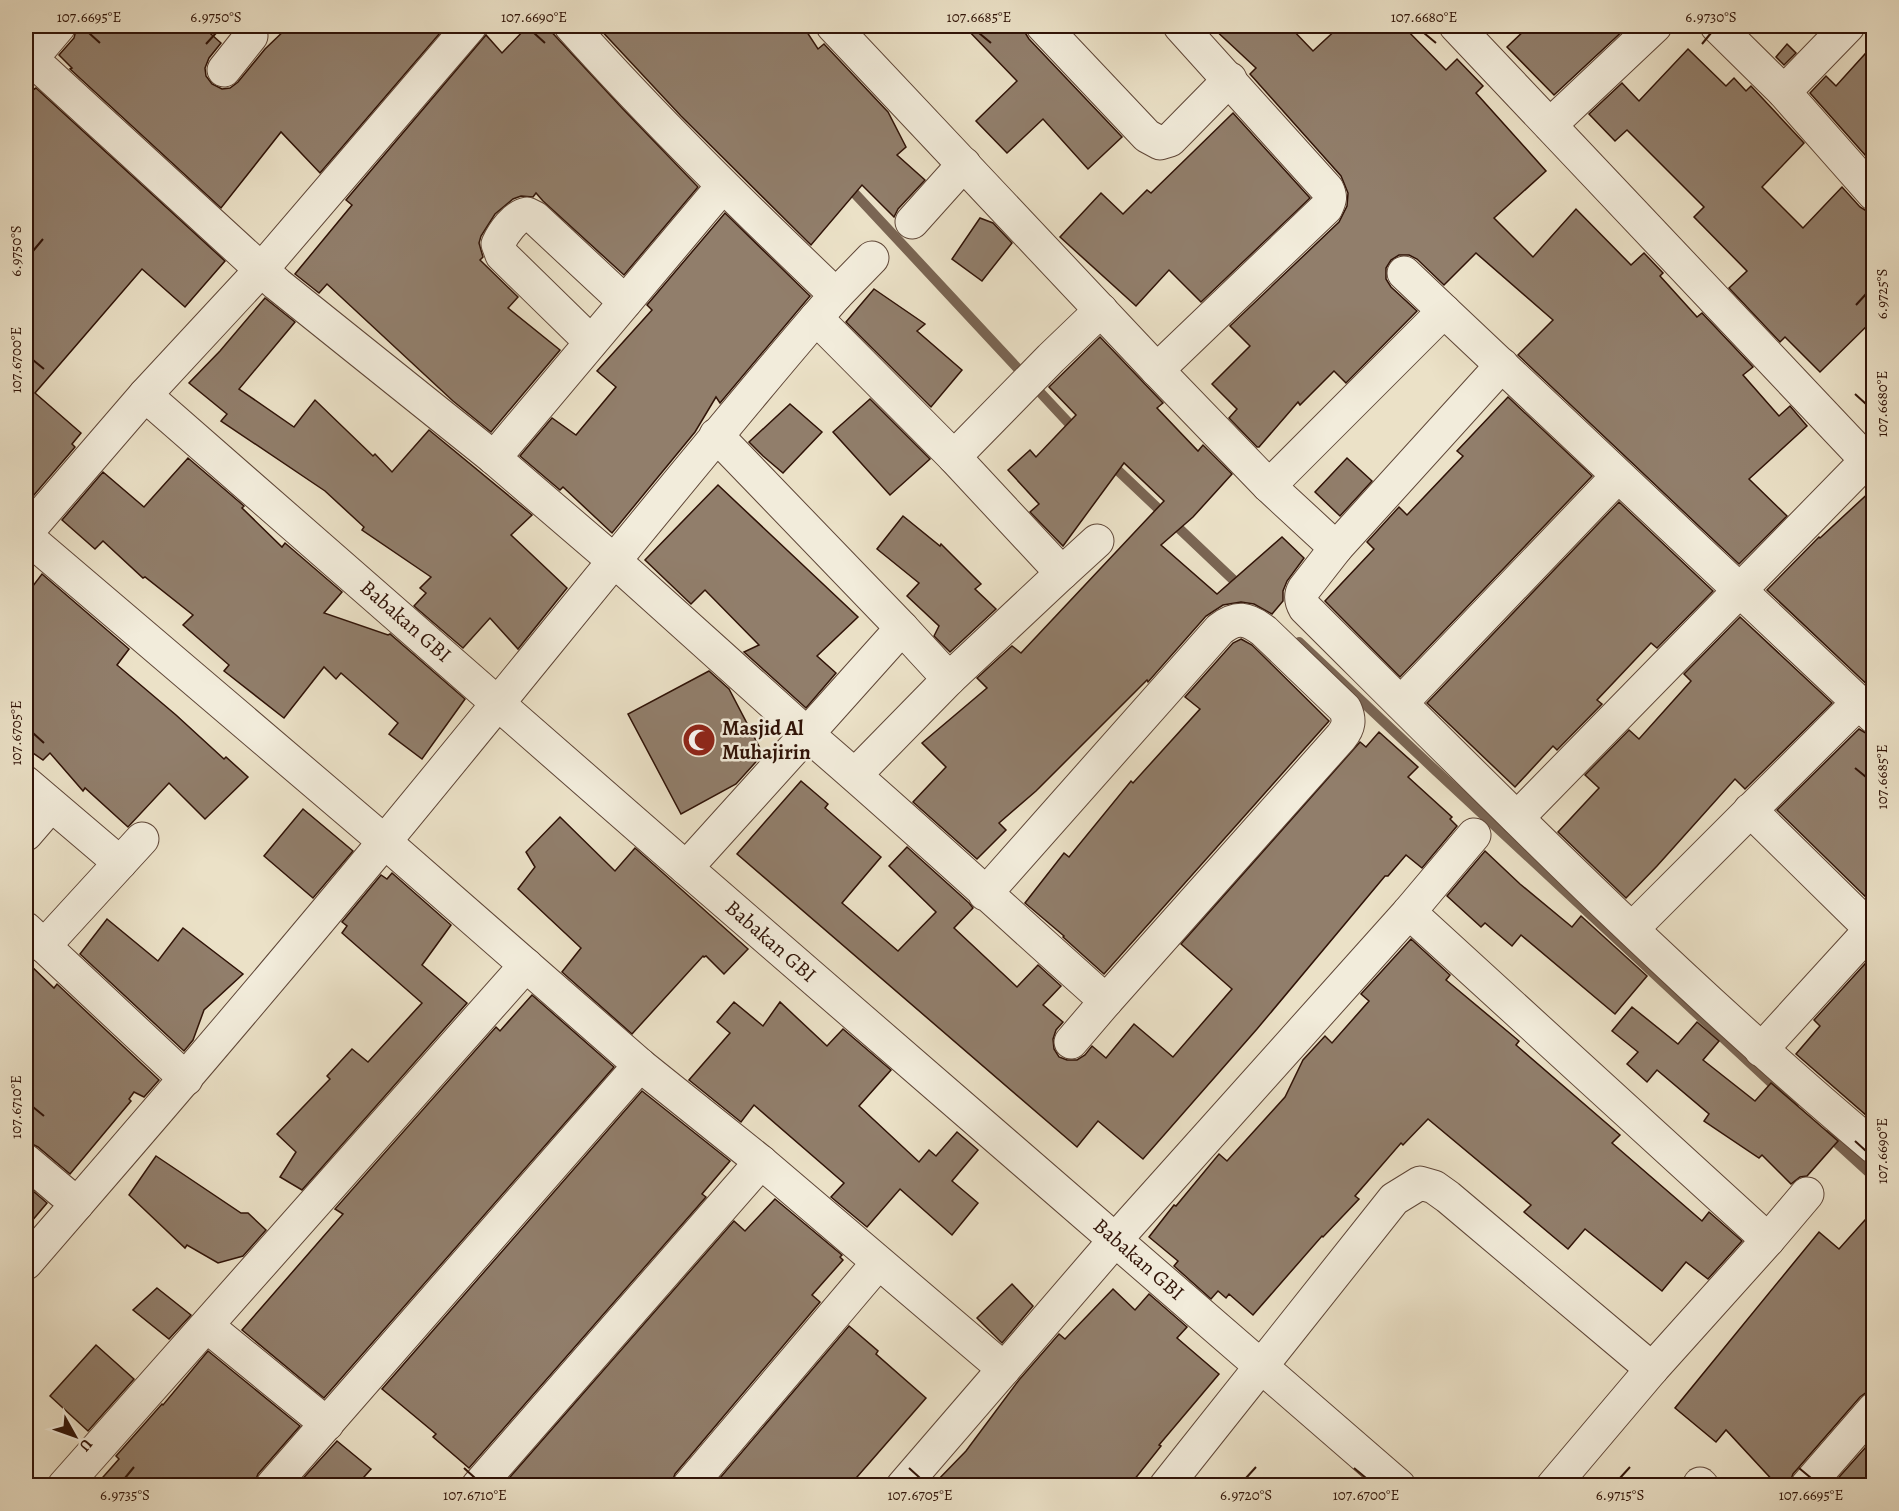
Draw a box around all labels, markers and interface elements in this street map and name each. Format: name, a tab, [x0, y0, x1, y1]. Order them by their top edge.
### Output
text: 107.6695°E	[57, 7, 121, 27]
text: 6.9750°S	[190, 7, 242, 27]
text: 107.6690°E	[501, 7, 567, 27]
text: 107.6685°E	[947, 7, 1011, 27]
text: 107.6680°E	[1391, 7, 1457, 27]
text: 6.9730°S	[1685, 7, 1737, 27]
text: 6.9750°S	[6, 225, 26, 277]
text: 6.9725°S	[1872, 269, 1892, 319]
text: 107.6700°E	[6, 327, 26, 393]
text: 107.6680°E	[1872, 371, 1892, 437]
street label: Babakan GBI	[354, 574, 458, 668]
text: 107.6705°E	[6, 700, 26, 766]
place label: Masjid Al Muhajirin	[722, 714, 811, 766]
mosque icon: Masjid Al Muhajirin	[681, 722, 717, 758]
text: 107.6685°E	[1872, 745, 1892, 809]
street label: Babakan GBI	[719, 894, 823, 988]
text: 107.6710°E	[6, 1075, 26, 1139]
text: 107.6690°E	[1872, 1118, 1892, 1184]
street label: Babakan GBI	[1087, 1212, 1191, 1306]
north arrow	[45, 1406, 105, 1466]
text: U	[74, 1434, 98, 1456]
text: 6.9735°S	[100, 1485, 150, 1505]
text: 107.6710°E	[443, 1485, 507, 1505]
text: 107.6705°E	[887, 1485, 953, 1505]
text: 6.9720°S	[1220, 1485, 1272, 1505]
text: 107.6700°E	[1333, 1485, 1399, 1505]
text: 6.9715°S	[1596, 1485, 1644, 1505]
text: 107.6695°E	[1779, 1485, 1843, 1505]

